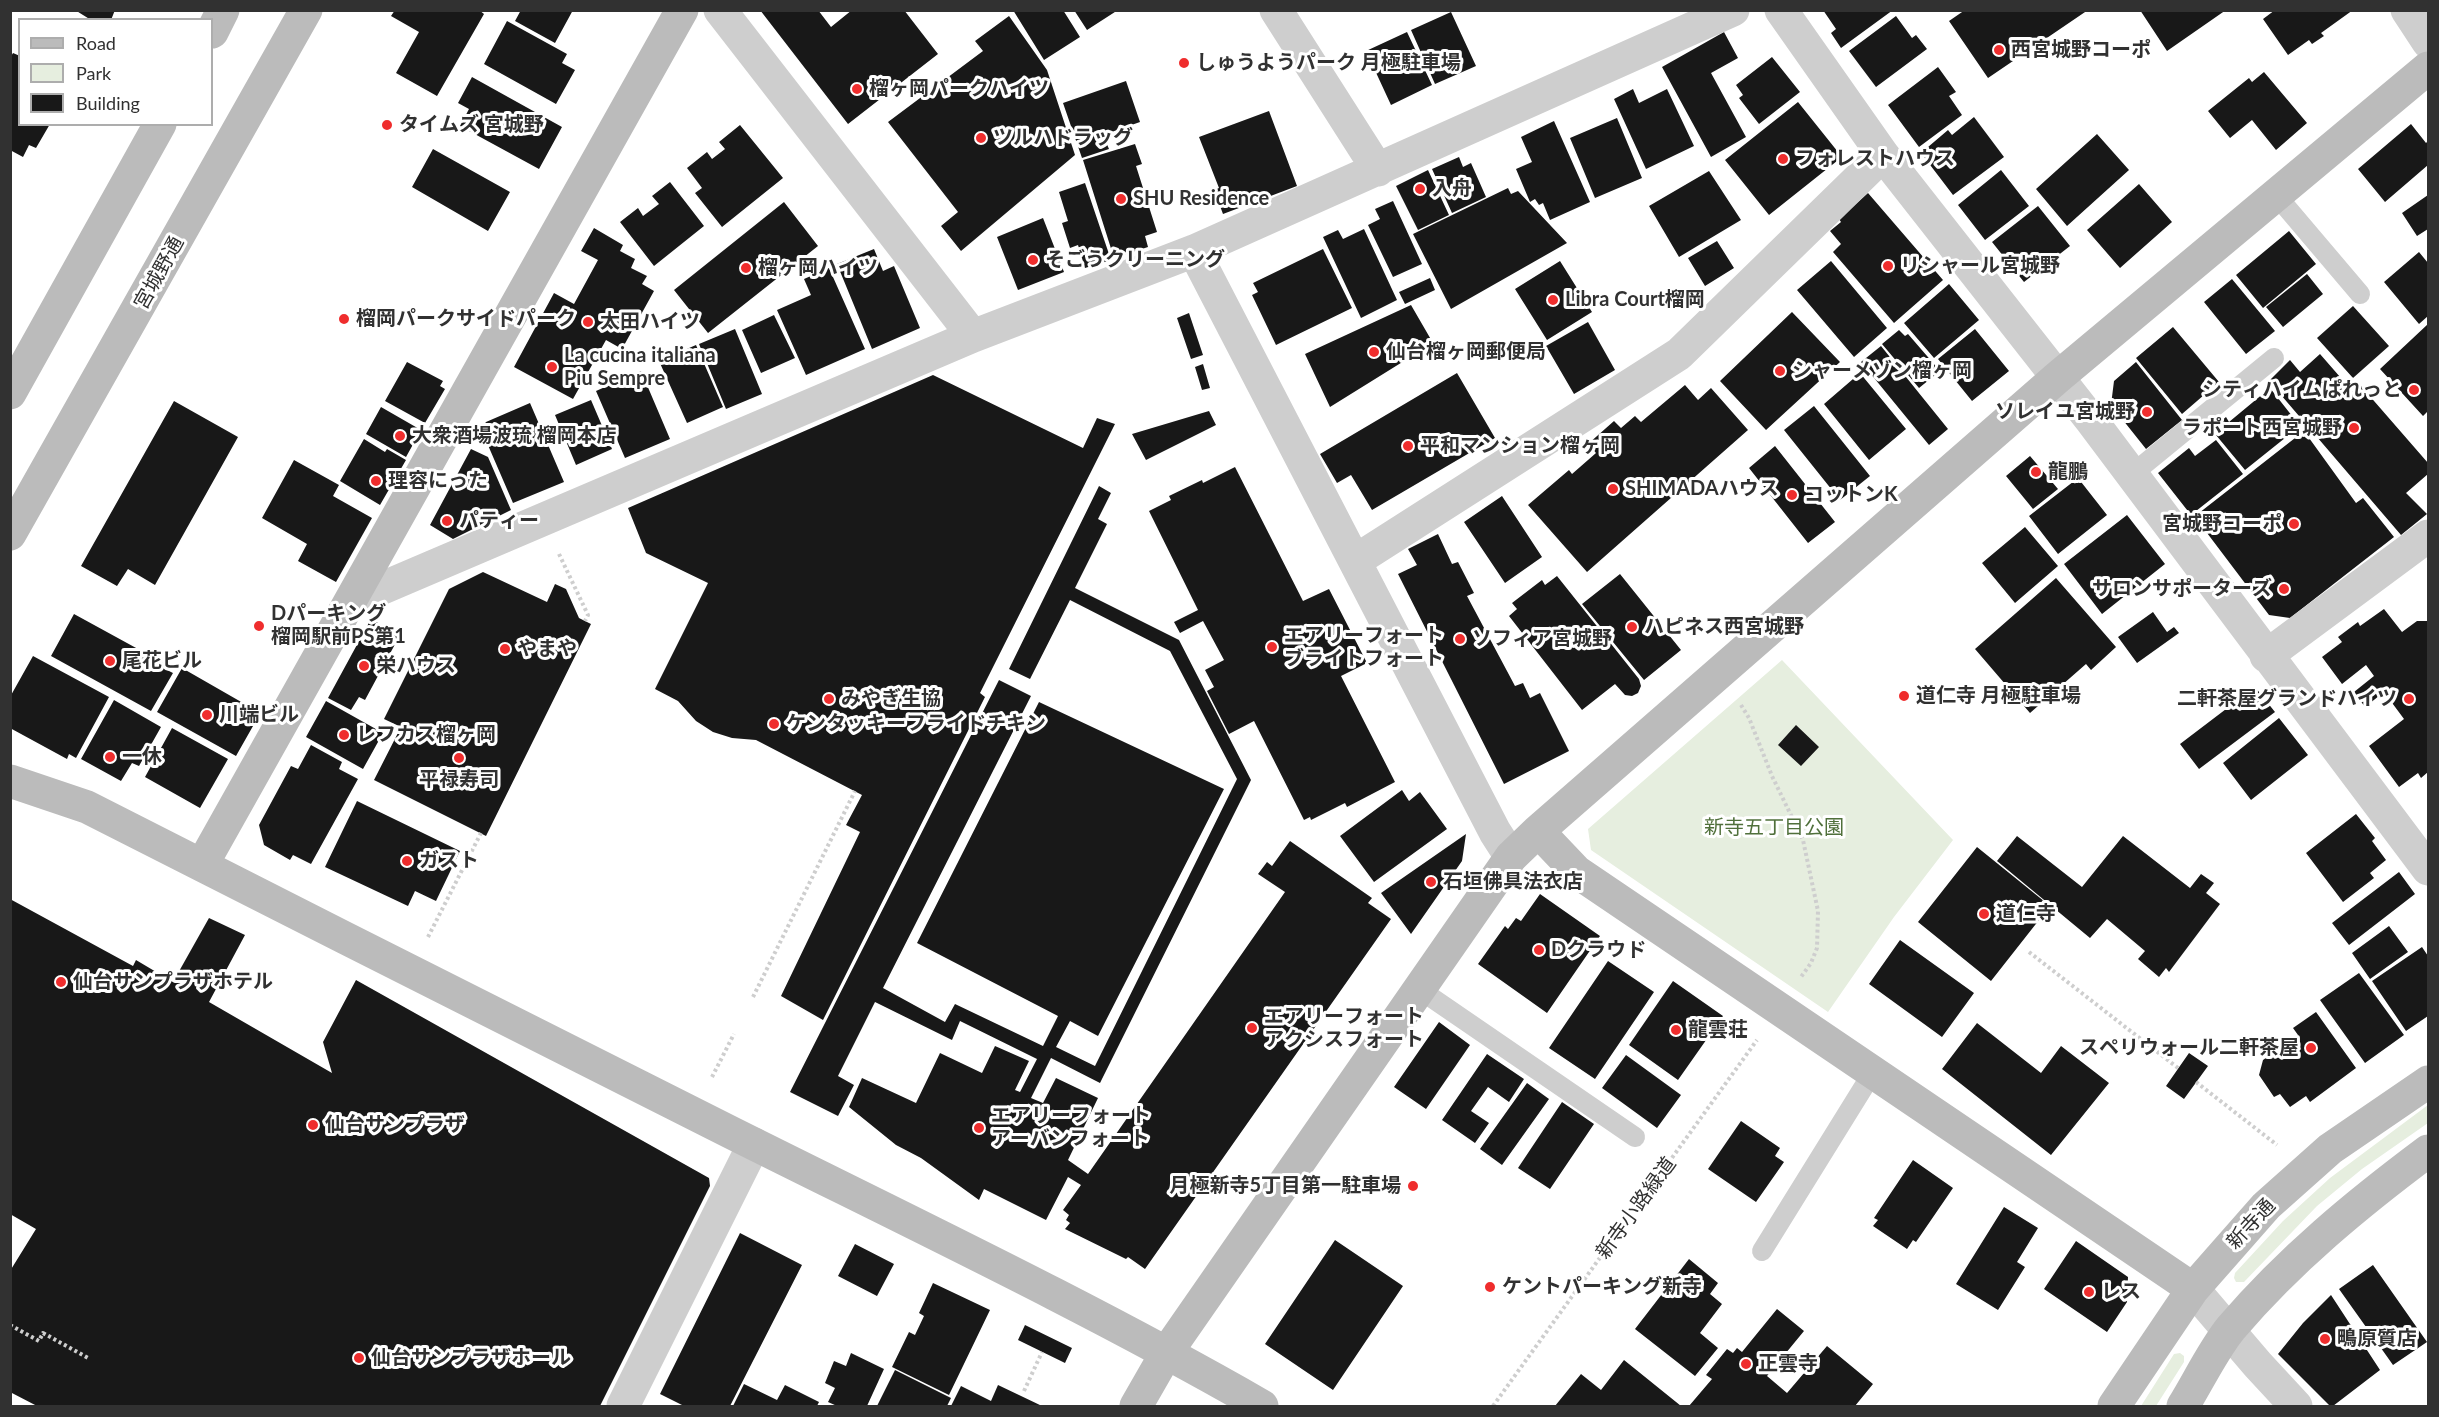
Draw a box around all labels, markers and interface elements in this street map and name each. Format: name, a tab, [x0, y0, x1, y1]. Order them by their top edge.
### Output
legend	[18, 18, 213, 126]
text: Road	[76, 32, 116, 54]
place label: 西宮城野コーポ	[2011, 38, 2151, 62]
marker: 西宮城野コーポ	[1992, 43, 2006, 57]
place label: しゅうようパーク 月極駐車場	[1196, 51, 1461, 75]
marker: しゅうようパーク 月極駐車場	[1177, 56, 1191, 70]
text: Park	[76, 62, 111, 84]
place label: 榴ヶ岡パークハイツ	[869, 77, 1049, 101]
marker: 榴ヶ岡パークハイツ	[850, 82, 864, 96]
text: Building	[76, 92, 140, 114]
place label: タイムズ 宮城野	[399, 113, 544, 137]
marker: タイムズ 宮城野	[380, 118, 394, 132]
place label: ツルハドラッグ	[993, 126, 1133, 150]
marker: ツルハドラッグ	[974, 131, 988, 145]
place label: フォレストハウス	[1795, 147, 1955, 171]
marker: フォレストハウス	[1776, 152, 1790, 166]
place label: 入舟	[1432, 177, 1472, 201]
marker: 入舟	[1413, 182, 1427, 196]
place label: SHU Residence	[1133, 187, 1269, 211]
marker: SHU Residence	[1114, 192, 1128, 206]
street label: 宮城野通	[129, 232, 189, 314]
place label: そごうクリーニング	[1045, 248, 1225, 272]
marker: そごうクリーニング	[1026, 253, 1040, 267]
place label: リシャール宮城野	[1900, 254, 2060, 278]
place label: 榴ヶ岡ハイツ	[758, 256, 878, 280]
marker: リシャール宮城野	[1881, 259, 1895, 273]
marker: 榴ヶ岡ハイツ	[739, 261, 753, 275]
place label: Libra Court榴岡	[1565, 288, 1705, 312]
marker: Libra Court榴岡	[1546, 293, 1560, 307]
place label: 榴岡パークサイドパーク	[356, 307, 576, 331]
place label: 太田ハイツ	[600, 310, 700, 334]
marker: 榴岡パークサイドパーク	[337, 312, 351, 326]
marker: 太田ハイツ	[581, 315, 595, 329]
place label: 仙台榴ヶ岡郵便局	[1386, 340, 1546, 364]
place label: La cucina italiana Piu Sempre	[564, 344, 716, 391]
marker: 仙台榴ヶ岡郵便局	[1367, 345, 1381, 359]
place label: シャーメゾン榴ヶ岡	[1792, 359, 1972, 383]
marker: La cucina italiana Piu Sempre	[545, 360, 559, 374]
marker: シャーメゾン榴ヶ岡	[1773, 364, 1787, 378]
place label: シティハイムぱれっと	[2202, 378, 2402, 402]
marker: シティハイムぱれっと	[2407, 383, 2421, 397]
place label: ソレイユ宮城野	[1995, 400, 2135, 424]
marker: ソレイユ宮城野	[2140, 405, 2154, 419]
place label: ラポート西宮城野	[2182, 416, 2342, 440]
marker: ラポート西宮城野	[2347, 421, 2361, 435]
place label: 大衆酒場波琉 榴岡本店	[412, 424, 617, 448]
marker: 大衆酒場波琉 榴岡本店	[393, 429, 407, 443]
place label: 平和マンション榴ヶ岡	[1420, 434, 1620, 458]
marker: 平和マンション榴ヶ岡	[1401, 439, 1415, 453]
place label: 龍鵬	[2048, 460, 2088, 484]
marker: 龍鵬	[2029, 465, 2043, 479]
place label: 理容にった	[388, 469, 488, 493]
marker: 理容にった	[369, 474, 383, 488]
place label: SHIMADAハウス	[1625, 477, 1779, 501]
marker: SHIMADAハウス	[1606, 482, 1620, 496]
place label: コットンK	[1804, 483, 1898, 507]
marker: コットンK	[1785, 488, 1799, 502]
place label: パティー	[459, 509, 539, 533]
place label: 宮城野コーポ	[2162, 512, 2282, 536]
marker: パティー	[440, 514, 454, 528]
marker: 宮城野コーポ	[2287, 517, 2301, 531]
place label: サロンサポーターズ	[2092, 577, 2272, 601]
marker: サロンサポーターズ	[2277, 582, 2291, 596]
place label: Dパーキング 榴岡駅前PS第1	[271, 602, 406, 649]
place label: ハピネス西宮城野	[1644, 615, 1804, 639]
marker: Dパーキング 榴岡駅前PS第1	[252, 619, 266, 633]
marker: ハピネス西宮城野	[1625, 620, 1639, 634]
place label: エアリーフォート ブライトフォート	[1284, 624, 1444, 671]
place label: ソフィア宮城野	[1472, 627, 1612, 651]
marker: ソフィア宮城野	[1453, 632, 1467, 646]
place label: やまや	[517, 637, 577, 661]
marker: エアリーフォート ブライトフォート	[1265, 640, 1279, 654]
marker: やまや	[498, 642, 512, 656]
place label: 尾花ビル	[122, 649, 202, 673]
marker: 尾花ビル	[103, 654, 117, 668]
place label: 栄ハウス	[376, 654, 456, 678]
marker: 栄ハウス	[357, 659, 371, 673]
place label: 道仁寺 月極駐車場	[1916, 684, 2081, 708]
place label: みやぎ生協	[841, 687, 941, 711]
place label: 二軒茶屋グランドハイツ	[2177, 687, 2397, 711]
marker: 道仁寺 月極駐車場	[1897, 689, 1911, 703]
marker: みやぎ生協	[822, 692, 836, 706]
marker: 二軒茶屋グランドハイツ	[2402, 692, 2416, 706]
place label: 川端ビル	[219, 703, 299, 727]
marker: 川端ビル	[200, 708, 214, 722]
place label: ケンタッキーフライドチキン	[786, 712, 1046, 736]
marker: ケンタッキーフライドチキン	[767, 717, 781, 731]
place label: レフカス榴ヶ岡	[356, 723, 496, 747]
marker: レフカス榴ヶ岡	[337, 728, 351, 742]
place label: 一休	[122, 745, 162, 769]
marker: 一休	[103, 750, 117, 764]
marker: 平禄寿司	[452, 751, 466, 765]
place label: 平禄寿司	[419, 768, 499, 792]
park label: 新寺五丁目公園	[1704, 816, 1844, 840]
place label: ガスト	[419, 849, 479, 873]
marker: ガスト	[400, 854, 414, 868]
place label: 石垣佛具法衣店	[1443, 870, 1583, 894]
marker: 石垣佛具法衣店	[1424, 875, 1438, 889]
place label: 道仁寺	[1996, 902, 2056, 926]
marker: 道仁寺	[1977, 907, 1991, 921]
place label: Dクラウド	[1551, 938, 1646, 962]
marker: Dクラウド	[1532, 943, 1546, 957]
place label: 仙台サンプラザホテル	[73, 970, 273, 994]
marker: 仙台サンプラザホテル	[54, 975, 68, 989]
place label: エアリーフォート アクシスフォート	[1264, 1005, 1424, 1052]
place label: 龍雲荘	[1688, 1018, 1748, 1042]
marker: エアリーフォート アクシスフォート	[1245, 1021, 1259, 1035]
marker: 龍雲荘	[1669, 1023, 1683, 1037]
place label: スペリウォール二軒茶屋	[2079, 1036, 2299, 1060]
marker: スペリウォール二軒茶屋	[2304, 1041, 2318, 1055]
place label: エアリーフォート アーバンフォート	[991, 1104, 1151, 1151]
place label: 仙台サンプラザ	[325, 1113, 465, 1137]
marker: 仙台サンプラザ	[306, 1118, 320, 1132]
marker: エアリーフォート アーバンフォート	[972, 1121, 986, 1135]
street label: 新寺小路緑道	[1591, 1152, 1681, 1264]
place label: 月極新寺5丁目第一駐車場	[1169, 1174, 1401, 1198]
marker: 月極新寺5丁目第一駐車場	[1406, 1179, 1420, 1193]
street label: 新寺通	[2222, 1194, 2280, 1254]
place label: ケントパーキング新寺	[1502, 1275, 1702, 1299]
marker: ケントパーキング新寺	[1483, 1280, 1497, 1294]
place label: レス	[2101, 1280, 2141, 1304]
marker: レス	[2082, 1285, 2096, 1299]
place label: 鴫原質店	[2337, 1327, 2417, 1351]
marker: 鴫原質店	[2318, 1332, 2332, 1346]
place label: 仙台サンプラザホール	[371, 1346, 571, 1370]
marker: 仙台サンプラザホール	[352, 1351, 366, 1365]
place label: 正雲寺	[1758, 1352, 1818, 1376]
marker: 正雲寺	[1739, 1357, 1753, 1371]

